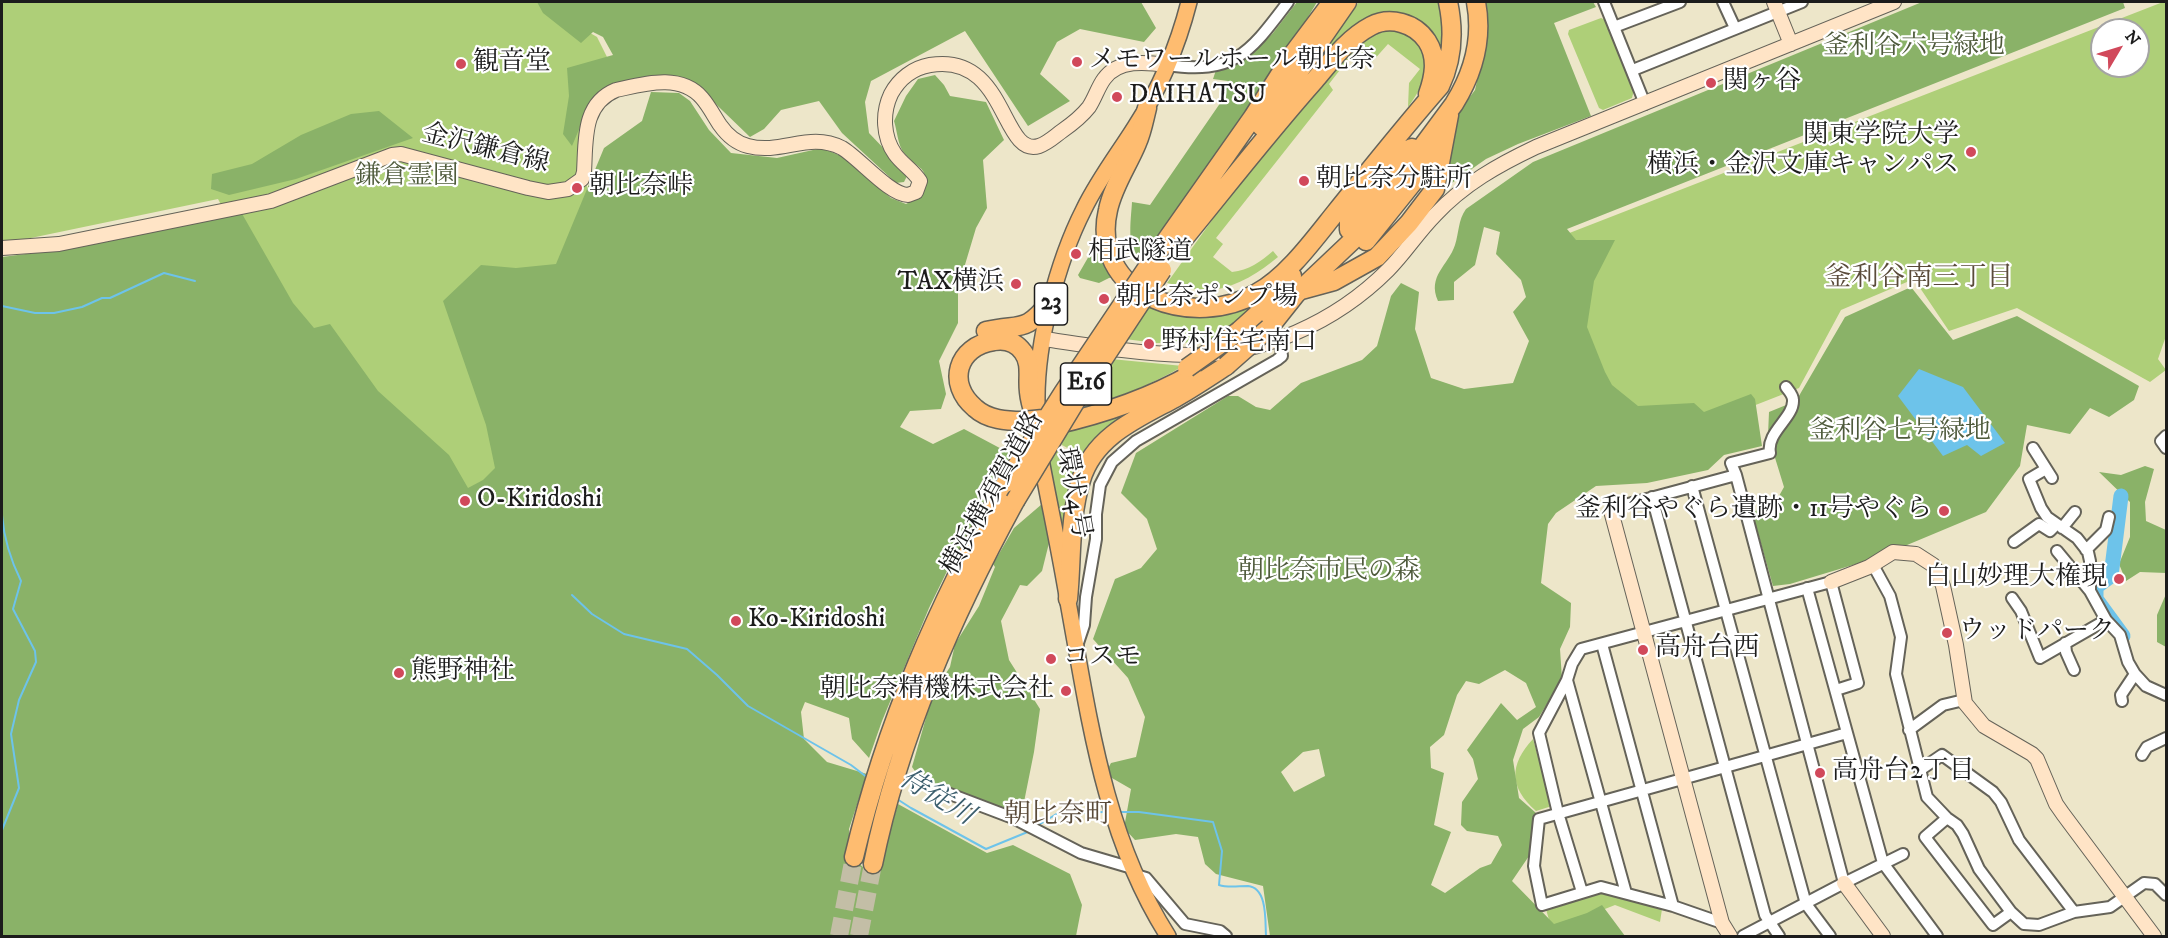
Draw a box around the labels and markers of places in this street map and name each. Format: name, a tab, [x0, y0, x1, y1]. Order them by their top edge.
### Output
place label: メモワールホール朝比奈	[1089, 46, 1375, 78]
place label: 観音堂	[473, 48, 551, 80]
marker: メモワールホール朝比奈	[1070, 55, 1084, 69]
marker: 観音堂	[454, 57, 468, 71]
place label: 関ヶ谷	[1723, 67, 1801, 99]
marker: 関ヶ谷	[1704, 76, 1718, 90]
place label: DAIHATSU	[1129, 81, 1267, 113]
marker: DAIHATSU	[1110, 90, 1124, 104]
place label: 関東学院大学 横浜・金沢文庫キャンパス	[1647, 121, 1959, 182]
marker: 関東学院大学 横浜・金沢文庫キャンパス	[1964, 145, 1978, 159]
place label: 朝比奈分駐所	[1316, 165, 1472, 197]
place label: 朝比奈峠	[589, 172, 693, 204]
marker: 朝比奈分駐所	[1297, 174, 1311, 188]
marker: 朝比奈峠	[570, 181, 584, 195]
place label: 相武隧道	[1088, 238, 1192, 270]
marker: 相武隧道	[1069, 247, 1083, 261]
place label: TAX横浜	[898, 268, 1004, 300]
marker: TAX横浜	[1009, 277, 1023, 291]
place label: 朝比奈ポンプ場	[1116, 283, 1298, 315]
marker: 朝比奈ポンプ場	[1097, 292, 1111, 306]
place label: 野村住宅南口	[1161, 328, 1317, 360]
marker: 野村住宅南口	[1142, 337, 1156, 351]
place label: O-Kiridoshi	[477, 485, 602, 517]
marker: O-Kiridoshi	[458, 494, 472, 508]
place label: 釜利谷やぐら遺跡・11号やぐら	[1575, 495, 1932, 527]
marker: 釜利谷やぐら遺跡・11号やぐら	[1937, 504, 1951, 518]
place label: 白山妙理大権現	[1925, 563, 2107, 595]
marker: 白山妙理大権現	[2112, 572, 2126, 586]
place label: Ko-Kiridoshi	[748, 605, 885, 637]
marker: Ko-Kiridoshi	[729, 614, 743, 628]
place label: ウッドパーク	[1959, 617, 2115, 649]
marker: ウッドパーク	[1940, 626, 1954, 640]
place label: 高舟台西	[1655, 634, 1759, 666]
place label: コスモ	[1063, 643, 1141, 675]
marker: 高舟台西	[1636, 643, 1650, 657]
marker: コスモ	[1044, 652, 1058, 666]
place label: 熊野神社	[411, 657, 515, 689]
marker: 熊野神社	[392, 666, 406, 680]
place label: 朝比奈精機株式会社	[820, 675, 1054, 707]
marker: 朝比奈精機株式会社	[1059, 684, 1073, 698]
place label: 高舟台2丁目	[1832, 757, 1975, 789]
marker: 高舟台2丁目	[1813, 766, 1827, 780]

